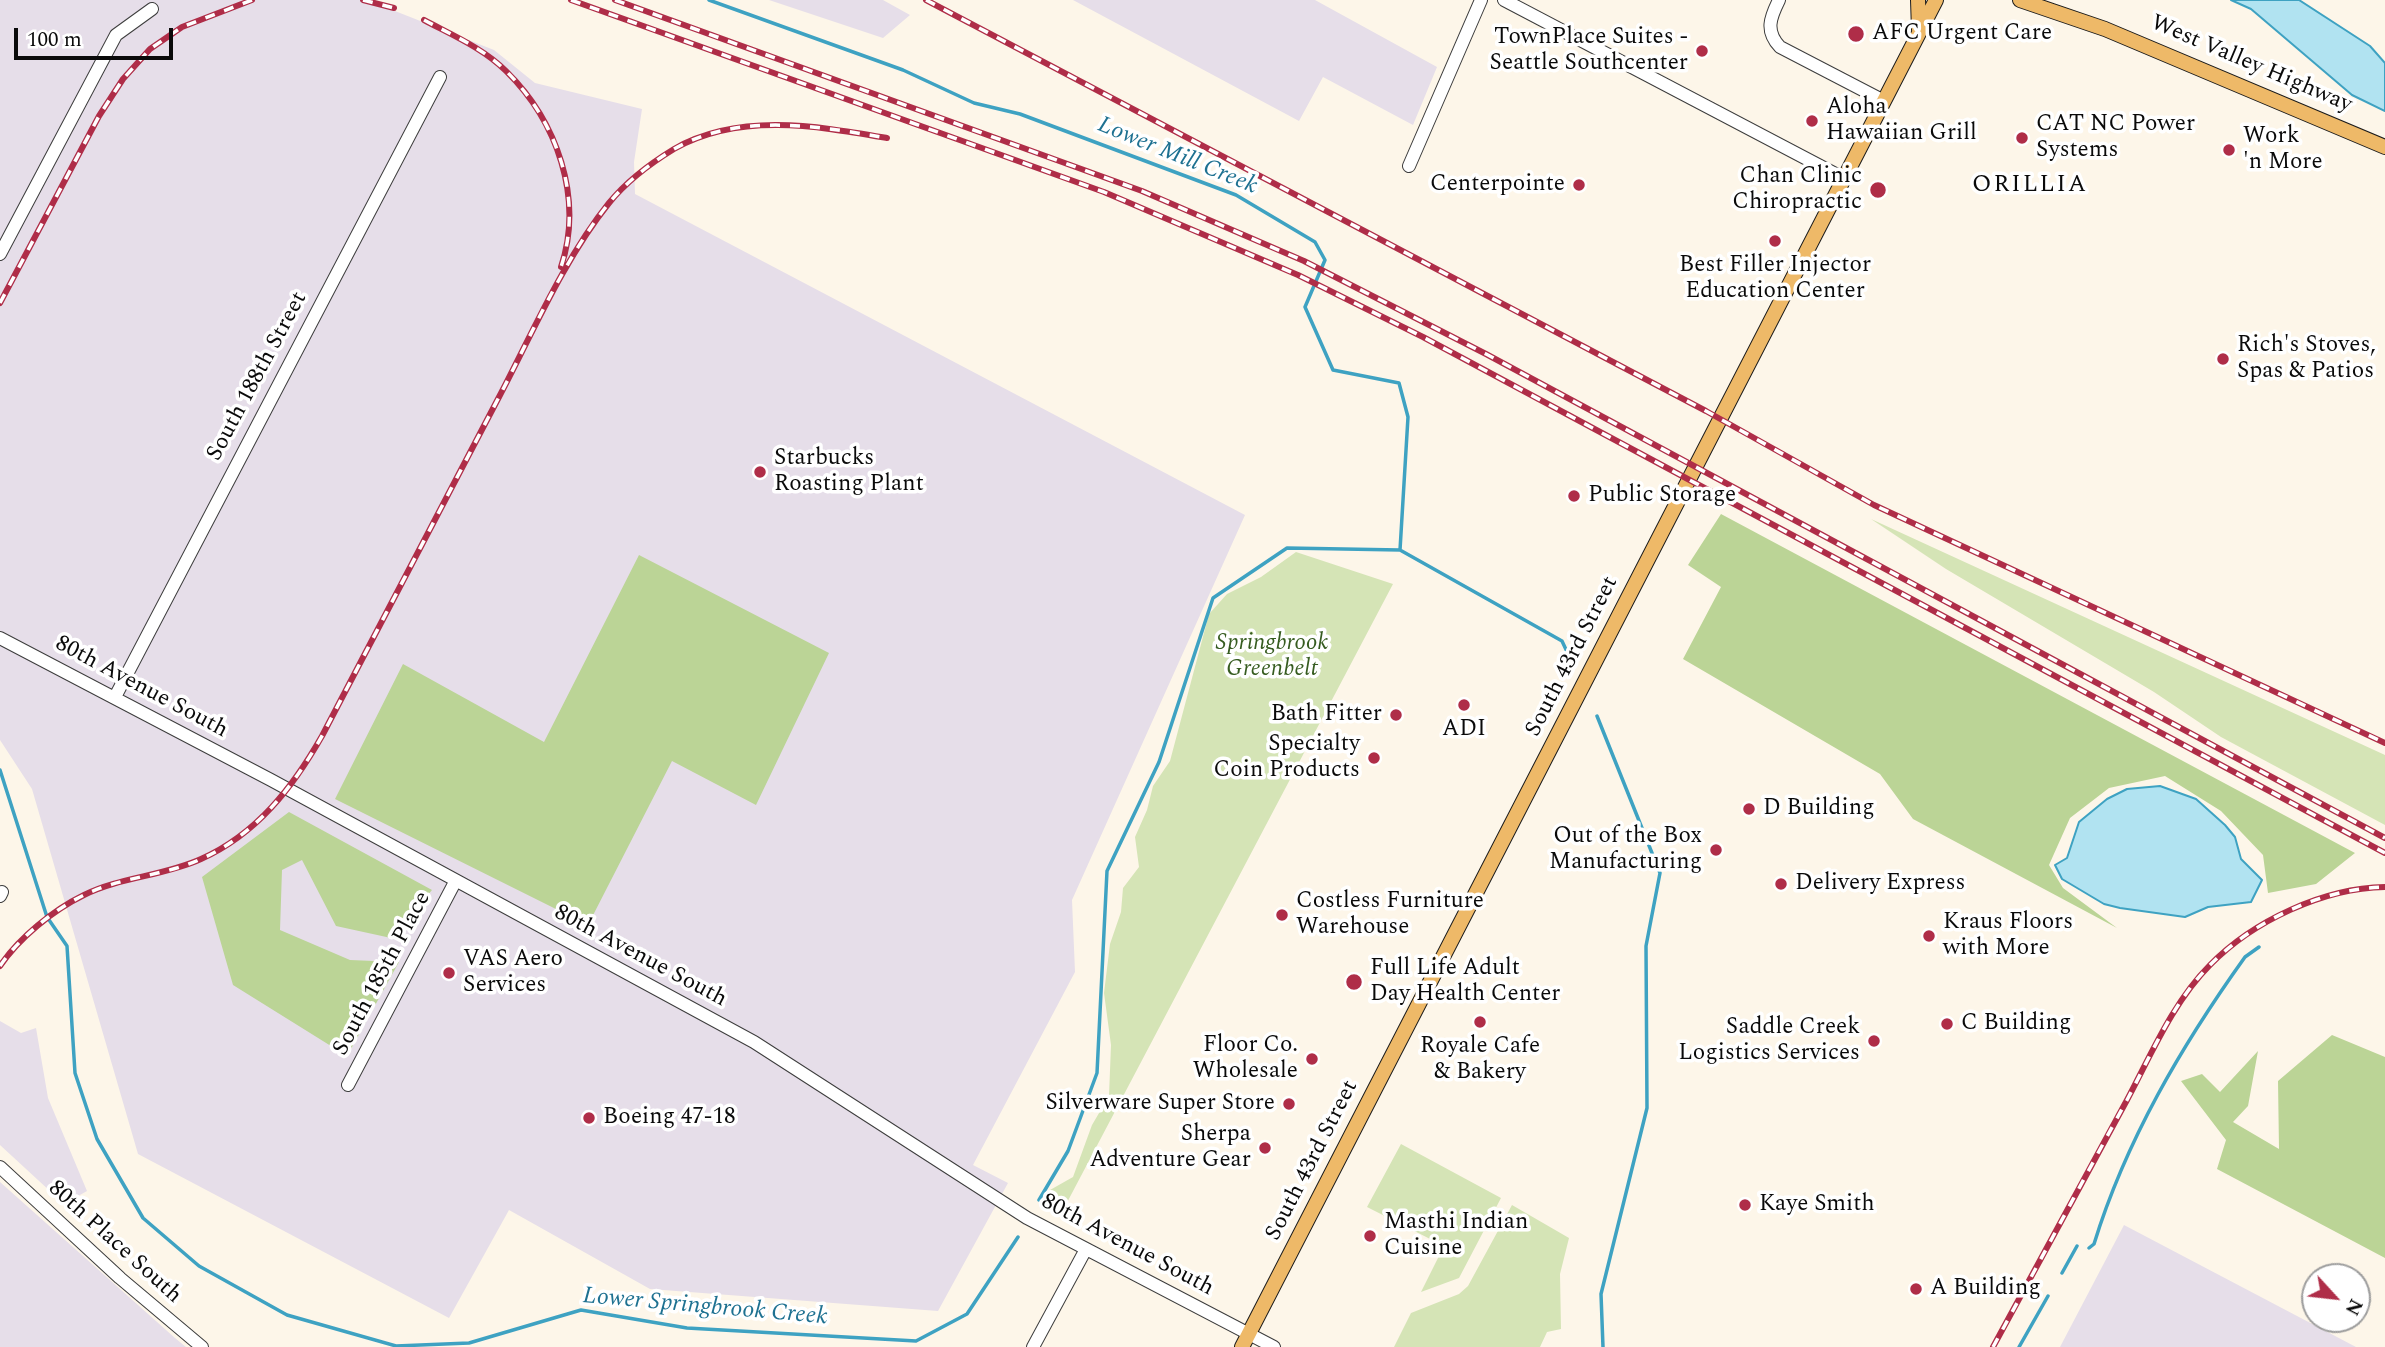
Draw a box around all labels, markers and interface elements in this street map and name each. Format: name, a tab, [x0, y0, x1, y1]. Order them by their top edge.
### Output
street label: West Valley Highway	[2146, 10, 2356, 120]
scale bar	[18, 14, 177, 58]
place label: AFC Urgent Care	[1872, 20, 2052, 48]
text: 100 m	[27, 24, 82, 56]
place label: TownPlace Suites - Seattle Southcenter	[1489, 24, 1688, 78]
marker: AFC Urgent Care	[1846, 24, 1866, 44]
marker: TownPlace Suites - Seattle Southcenter	[1694, 43, 1710, 59]
place label: Aloha Hawaiian Grill	[1826, 94, 1977, 148]
place label: CAT NC Power Systems	[2036, 111, 2195, 165]
water label: Lower Mill Creek	[1093, 112, 1261, 202]
marker: Aloha Hawaiian Grill	[1804, 113, 1820, 129]
place label: Work 'n More	[2243, 123, 2323, 177]
marker: CAT NC Power Systems	[2014, 130, 2030, 146]
marker: Work 'n More	[2221, 142, 2237, 158]
place label: Chan Clinic Chiropractic	[1732, 163, 1862, 217]
place label: Centerpointe	[1430, 171, 1565, 199]
district label: ORILLIA	[1973, 172, 2087, 200]
marker: Centerpointe	[1571, 177, 1587, 193]
marker: Chan Clinic Chiropractic	[1868, 180, 1888, 200]
marker: Best Filler Injector Education Center	[1767, 233, 1783, 249]
place label: Best Filler Injector Education Center	[1679, 252, 1871, 306]
street label: South 188th Street	[202, 288, 314, 466]
place label: Rich's Stoves, Spas & Patios	[2237, 332, 2376, 386]
marker: Rich's Stoves, Spas & Patios	[2215, 351, 2231, 367]
place label: Starbucks Roasting Plant	[774, 445, 924, 499]
marker: Starbucks Roasting Plant	[752, 464, 768, 480]
place label: Public Storage	[1588, 482, 1736, 510]
marker: Public Storage	[1566, 488, 1582, 504]
street label: South 43rd Street	[1521, 572, 1625, 742]
park label: Springbrook Greenbelt	[1216, 630, 1328, 684]
street label: 80th Avenue South	[50, 631, 232, 745]
marker: ADI	[1456, 697, 1472, 713]
place label: Bath Fitter	[1271, 701, 1382, 729]
marker: Bath Fitter	[1388, 707, 1404, 723]
place label: ADI	[1442, 716, 1486, 744]
place label: Specialty Coin Products	[1214, 731, 1360, 785]
marker: Specialty Coin Products	[1366, 750, 1382, 766]
place label: D Building	[1763, 795, 1874, 823]
marker: D Building	[1741, 801, 1757, 817]
place label: Out of the Box Manufacturing	[1549, 823, 1702, 877]
marker: Out of the Box Manufacturing	[1708, 842, 1724, 858]
place label: Delivery Express	[1795, 870, 1965, 898]
marker: Delivery Express	[1773, 876, 1789, 892]
street label: South 185th Place	[328, 887, 438, 1061]
place label: Costless Furniture Warehouse	[1296, 888, 1484, 942]
street label: 80th Avenue South	[549, 900, 731, 1014]
marker: Costless Furniture Warehouse	[1274, 907, 1290, 923]
place label: Kraus Floors with More	[1943, 909, 2073, 963]
marker: Kraus Floors with More	[1921, 928, 1937, 944]
place label: VAS Aero Services	[463, 946, 563, 1000]
place label: Full Life Adult Day Health Center	[1370, 955, 1560, 1009]
marker: VAS Aero Services	[441, 965, 457, 981]
marker: Full Life Adult Day Health Center	[1344, 972, 1364, 992]
place label: C Building	[1961, 1010, 2071, 1038]
marker: Royale Cafe & Bakery	[1472, 1014, 1488, 1030]
place label: Saddle Creek Logistics Services	[1678, 1014, 1860, 1068]
marker: C Building	[1939, 1016, 1955, 1032]
place label: Floor Co. Wholesale	[1193, 1032, 1298, 1086]
place label: Royale Cafe & Bakery	[1420, 1033, 1540, 1087]
marker: Saddle Creek Logistics Services	[1866, 1033, 1882, 1049]
marker: Floor Co. Wholesale	[1304, 1051, 1320, 1067]
street label: South 43rd Street	[1261, 1076, 1365, 1246]
place label: Silverware Super Store	[1045, 1090, 1275, 1118]
marker: Silverware Super Store	[1281, 1096, 1297, 1112]
place label: Boeing 47-18	[603, 1104, 735, 1132]
marker: Boeing 47-18	[581, 1110, 597, 1126]
place label: Sherpa Adventure Gear	[1089, 1121, 1251, 1175]
marker: Sherpa Adventure Gear	[1257, 1140, 1273, 1156]
street label: 80th Place South	[41, 1176, 187, 1310]
street label: 80th Avenue South	[1036, 1189, 1218, 1303]
place label: Kaye Smith	[1759, 1191, 1875, 1219]
marker: Kaye Smith	[1737, 1197, 1753, 1213]
place label: Masthi Indian Cuisine	[1384, 1209, 1528, 1263]
marker: Masthi Indian Cuisine	[1362, 1228, 1378, 1244]
north arrow	[2301, 1263, 2371, 1333]
place label: A Building	[1930, 1275, 2041, 1303]
marker: A Building	[1908, 1281, 1924, 1297]
water label: Lower Springbrook Creek	[581, 1283, 829, 1333]
text: N	[2337, 1293, 2370, 1320]

